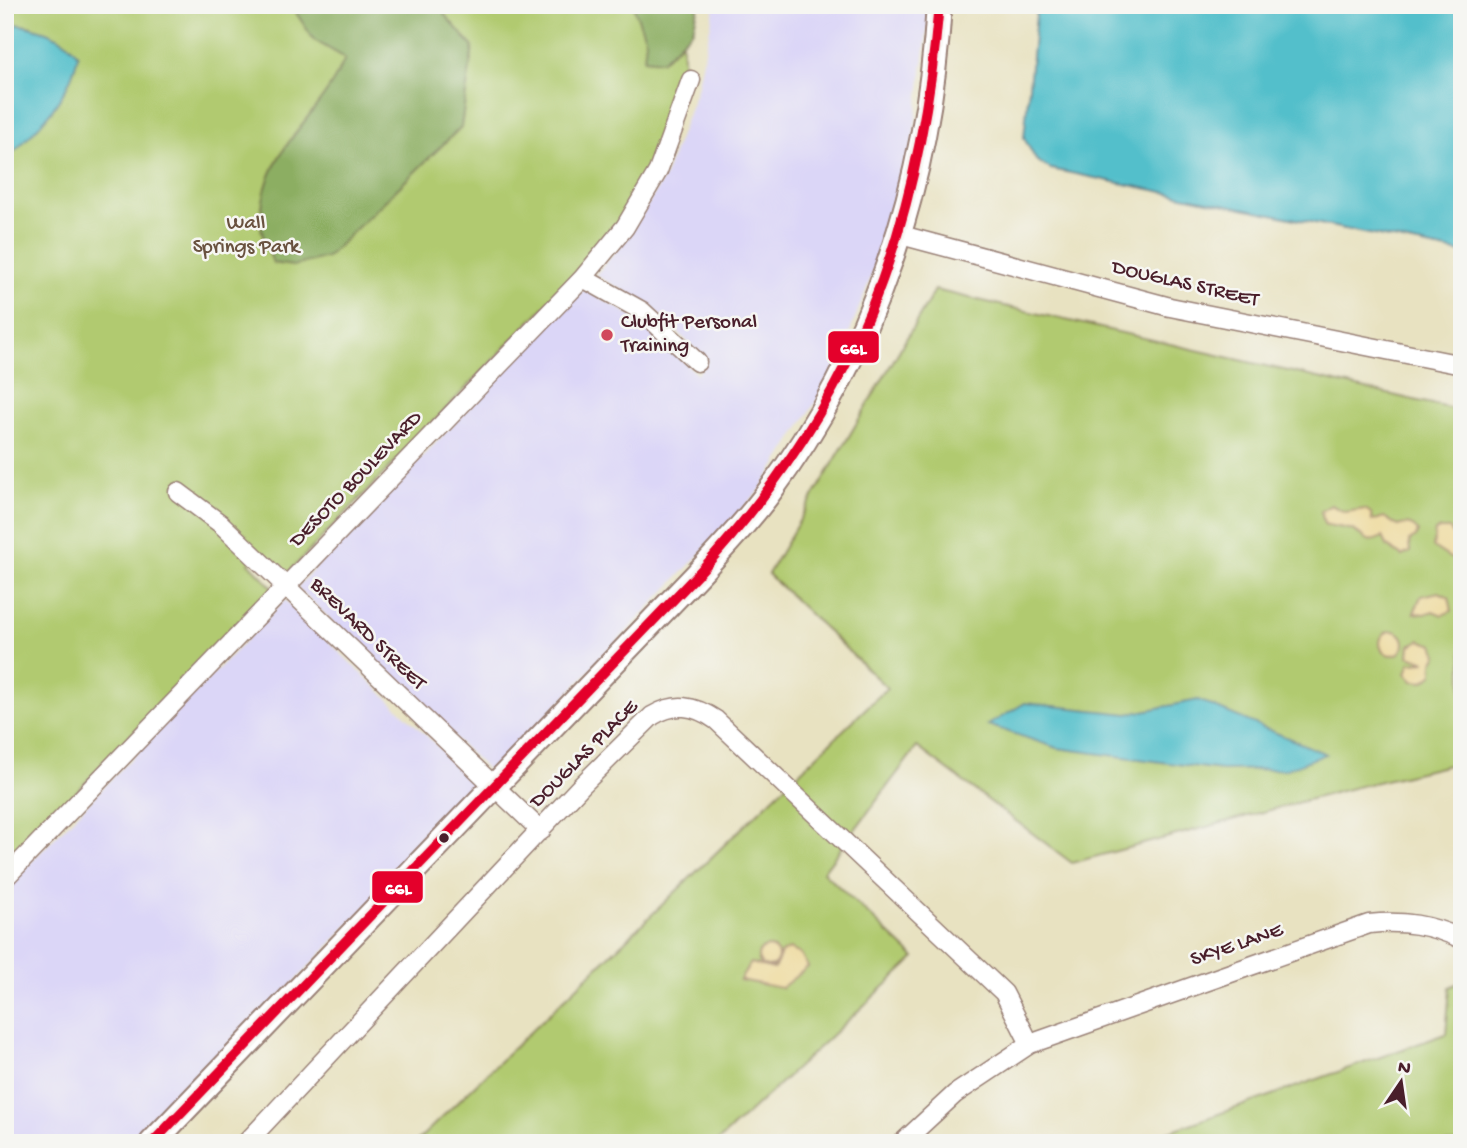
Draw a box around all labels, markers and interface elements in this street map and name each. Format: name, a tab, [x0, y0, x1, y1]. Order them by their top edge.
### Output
park label: Wall Springs Park	[193, 212, 302, 261]
street label: DOUGLAS STREET	[1107, 256, 1262, 314]
place label: Clubfit Personal Training	[620, 311, 757, 360]
marker: Clubfit Personal Training	[599, 327, 615, 343]
line badge: 66L	[827, 330, 880, 364]
text: 66L	[840, 339, 867, 362]
street label: DESOTO BOULEVARD	[284, 406, 429, 555]
street label: BREVARD STREET	[303, 573, 431, 697]
street label: DOUGLAS PLACE	[524, 695, 645, 816]
unlabelled marker	[437, 831, 451, 845]
line badge: 66L	[371, 870, 424, 904]
text: 66L	[385, 879, 412, 902]
street label: SKYE LANE	[1188, 918, 1287, 973]
north arrow	[1366, 1046, 1436, 1116]
text: N	[1395, 1056, 1413, 1081]

